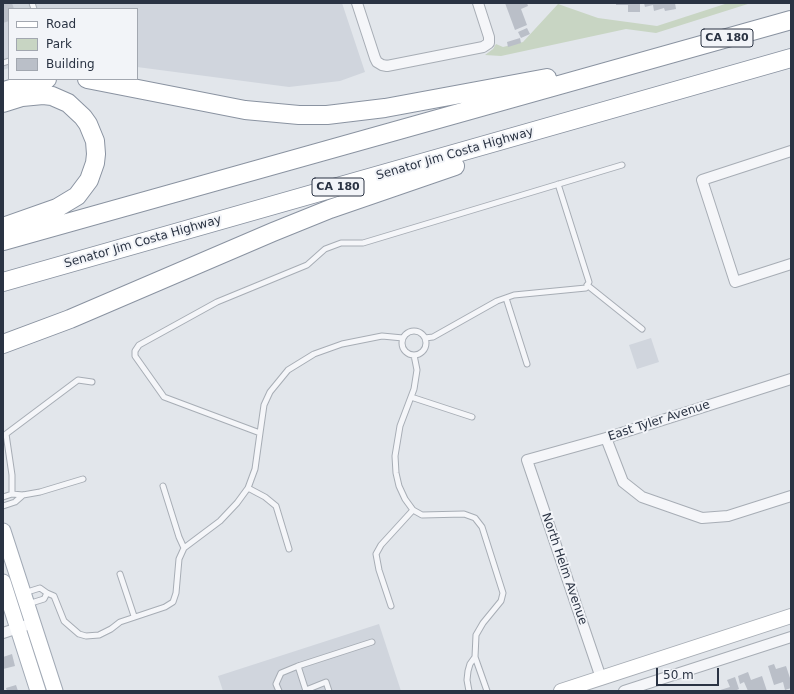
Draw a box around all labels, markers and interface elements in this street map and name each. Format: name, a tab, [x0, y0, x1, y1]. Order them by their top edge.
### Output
legend	[8, 8, 138, 80]
text: Road	[46, 17, 76, 31]
road number: CA 180	[701, 29, 753, 47]
text: Park	[46, 37, 72, 51]
text: Building	[46, 57, 95, 71]
street label: Senator Jim Costa Highway	[375, 125, 535, 183]
road number: CA 180	[312, 178, 364, 196]
street label: Senator Jim Costa Highway	[63, 213, 223, 271]
street label: East Tyler Avenue	[606, 398, 712, 444]
street label: North Helm Avenue	[538, 511, 590, 627]
scale bar	[658, 660, 721, 686]
text: 50 m	[663, 668, 694, 682]

